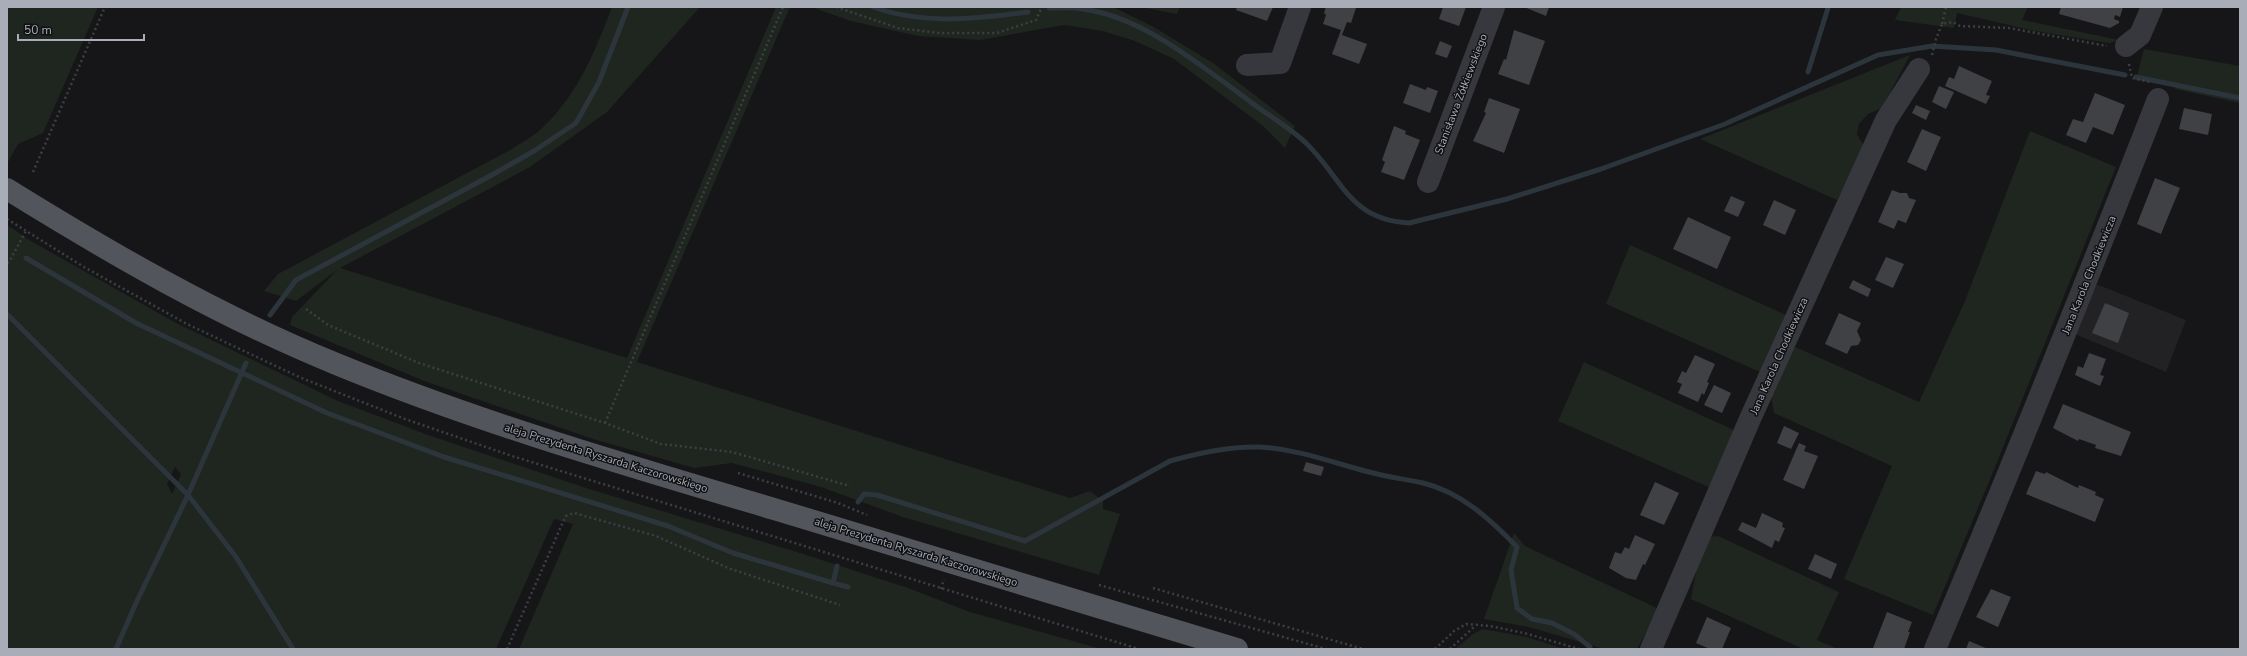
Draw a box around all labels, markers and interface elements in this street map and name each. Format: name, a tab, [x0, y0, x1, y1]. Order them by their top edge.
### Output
scale bar	[18, 16, 144, 42]
text: 50 m	[24, 22, 52, 38]
street label: Stanisława Żółkiewskiego	[1431, 32, 1491, 156]
street label: Jana Karola Chodkiewicza	[2058, 213, 2120, 337]
street label: Jana Karola Chodkiewicza	[1746, 295, 1812, 418]
street label: aleja Prezydenta Ryszarda Kaczorowskiego	[502, 420, 710, 496]
street label: aleja Prezydenta Ryszarda Kaczorowskiego	[812, 514, 1020, 590]

